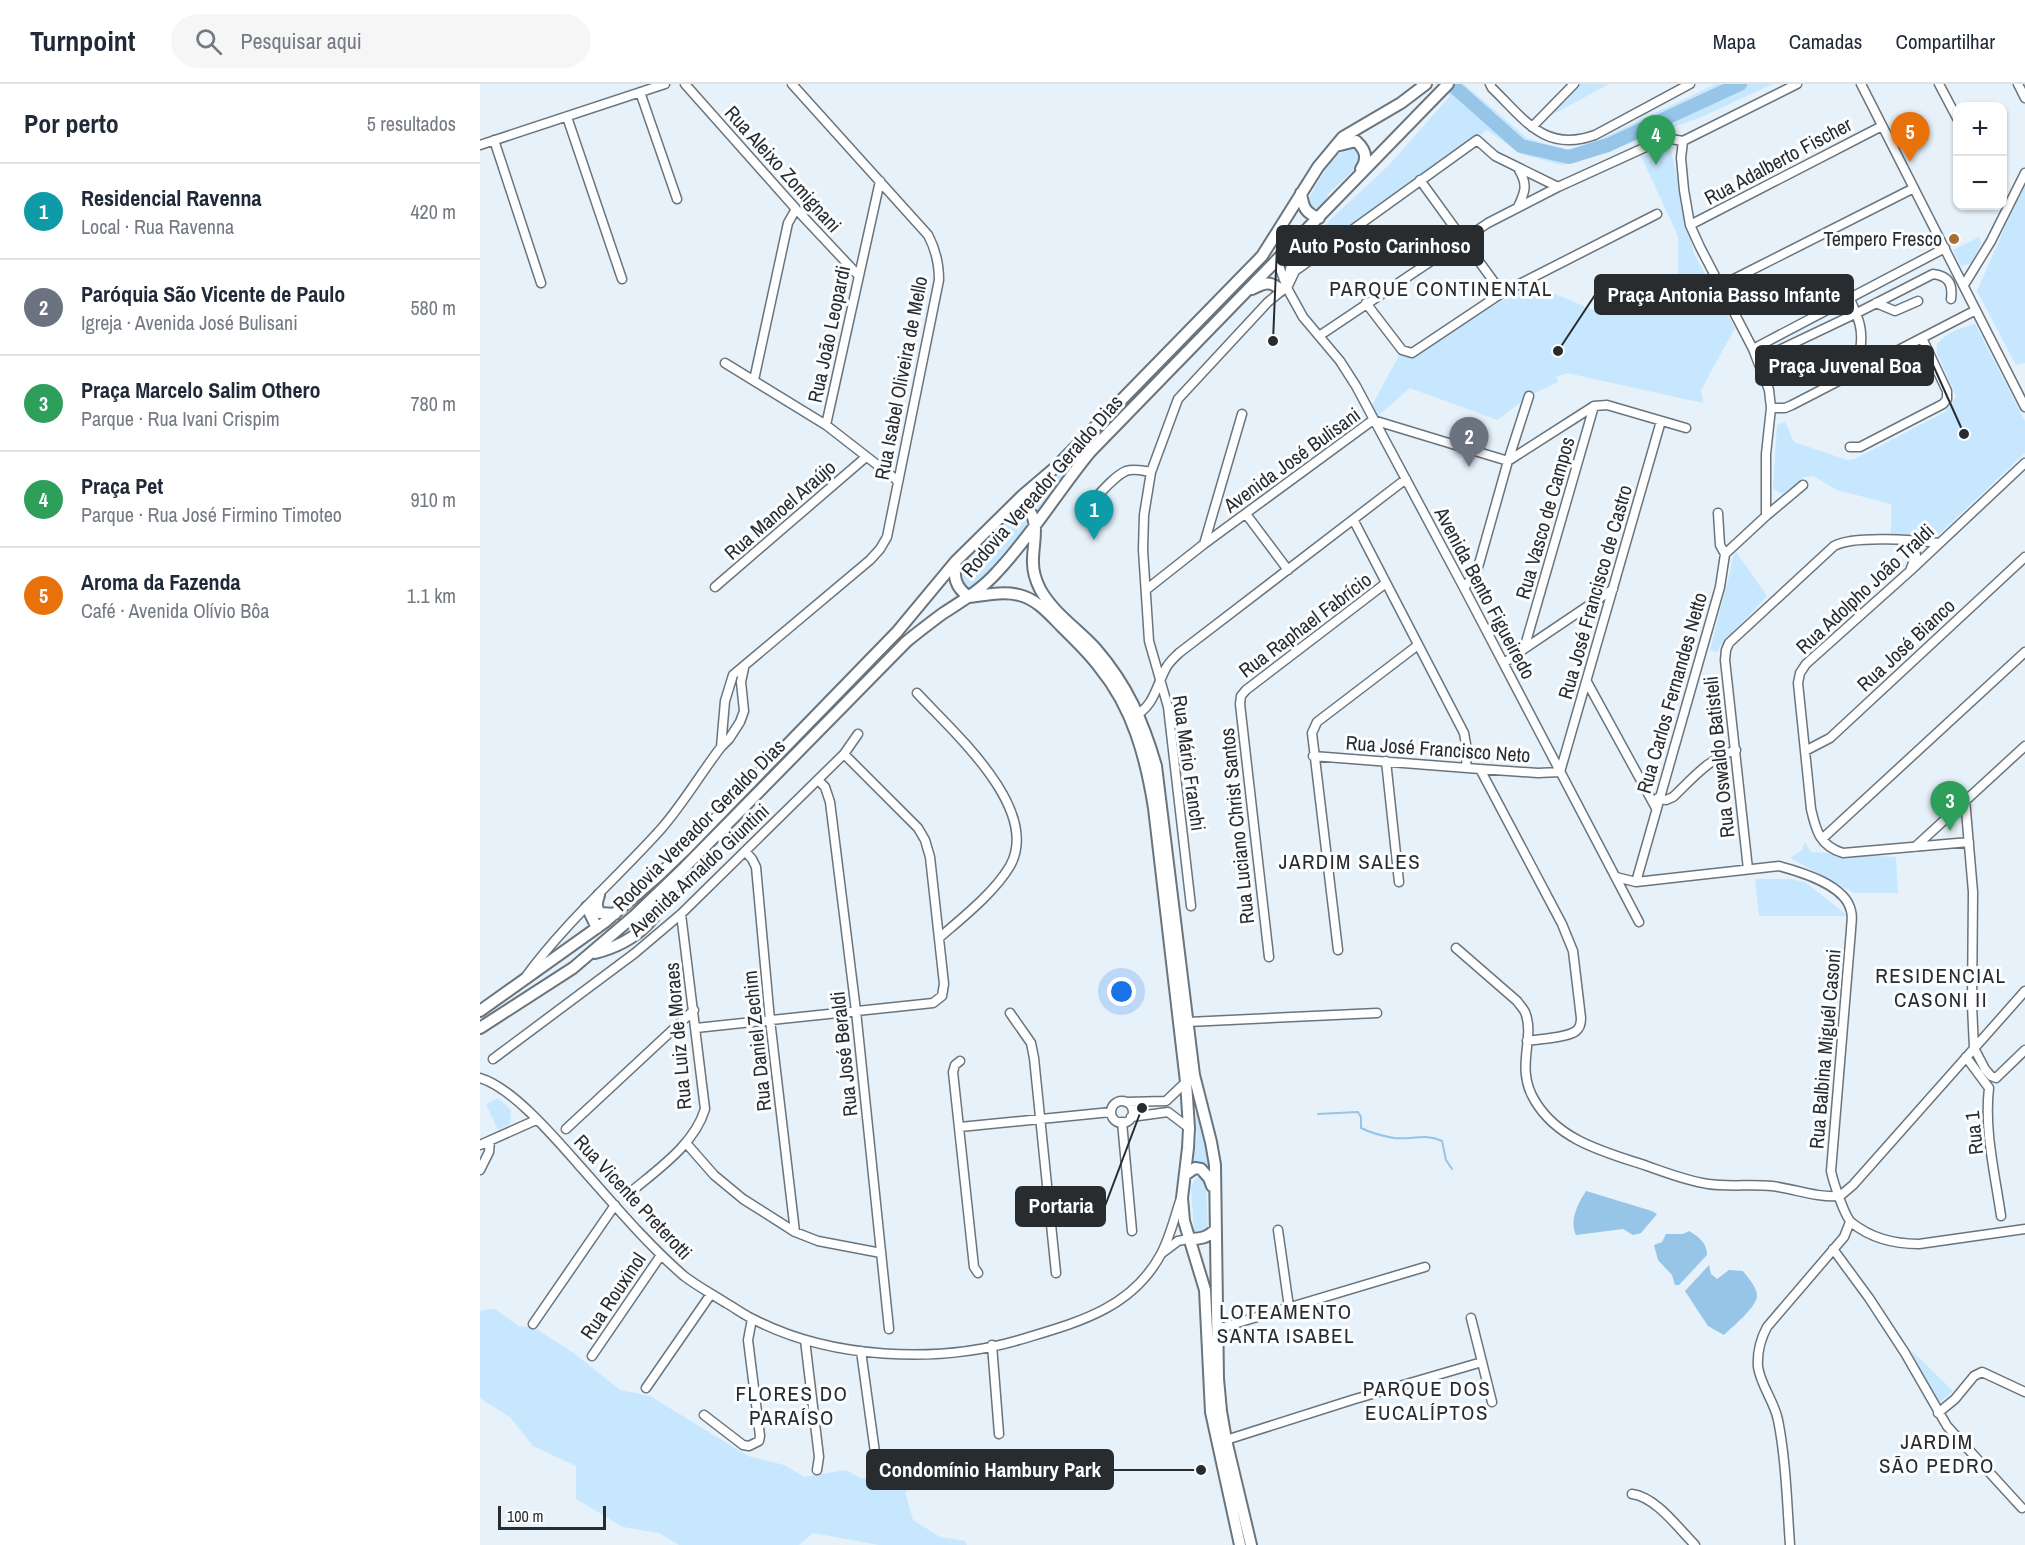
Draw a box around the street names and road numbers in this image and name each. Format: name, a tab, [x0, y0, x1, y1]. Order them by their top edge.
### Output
street label: Rua Aleixo Zomignani	[719, 99, 848, 238]
street label: Rua Adalberto Fischer	[1699, 110, 1857, 211]
street label: Rua João Leopardi	[801, 263, 856, 405]
street label: Rua Isabel Oliveira de Mello	[868, 274, 934, 482]
street label: Rodovia Vereador Geraldo Dias	[955, 389, 1128, 583]
street label: Avenida José Bulisani	[1217, 401, 1366, 519]
street label: Rua Vasco de Campos	[1508, 434, 1581, 602]
street label: Rua Manoel Araújo	[718, 454, 841, 566]
street label: Rua José Francisco de Castro	[1551, 482, 1638, 702]
street label: Avenida Bento Figueiredo	[1428, 501, 1542, 684]
street label: Rua Adolpho João Traldi	[1790, 518, 1940, 660]
street label: Rua Raphael Fabrício	[1233, 566, 1377, 683]
street label: Rua Carlos Fernandes Netto	[1630, 589, 1713, 797]
street label: Rua José Bianco	[1851, 592, 1961, 697]
street label: Rua Oswaldo Batisteli	[1697, 675, 1740, 839]
street label: Rua Mário Franchi	[1167, 693, 1212, 833]
street label: Rua Luciano Christ Santos	[1213, 727, 1260, 925]
street label: Rua José Francisco Neto	[1345, 729, 1531, 768]
street label: Rodovia Vereador Geraldo Dias	[607, 733, 791, 917]
street label: Avenida Arnaldo Giuntini	[622, 797, 775, 943]
street label: Rua Balbina Miguél Casoni	[1802, 948, 1847, 1150]
street label: Rua Luiz de Moraes	[658, 961, 697, 1111]
street label: Rua Daniel Zechim	[736, 969, 777, 1113]
street label: Rua José Beraldi	[824, 990, 864, 1118]
street label: Rua 1	[1958, 1110, 1989, 1156]
street label: Rua Vicente Preterotti	[568, 1128, 698, 1265]
street label: Rua Rouxinol	[574, 1247, 652, 1344]

